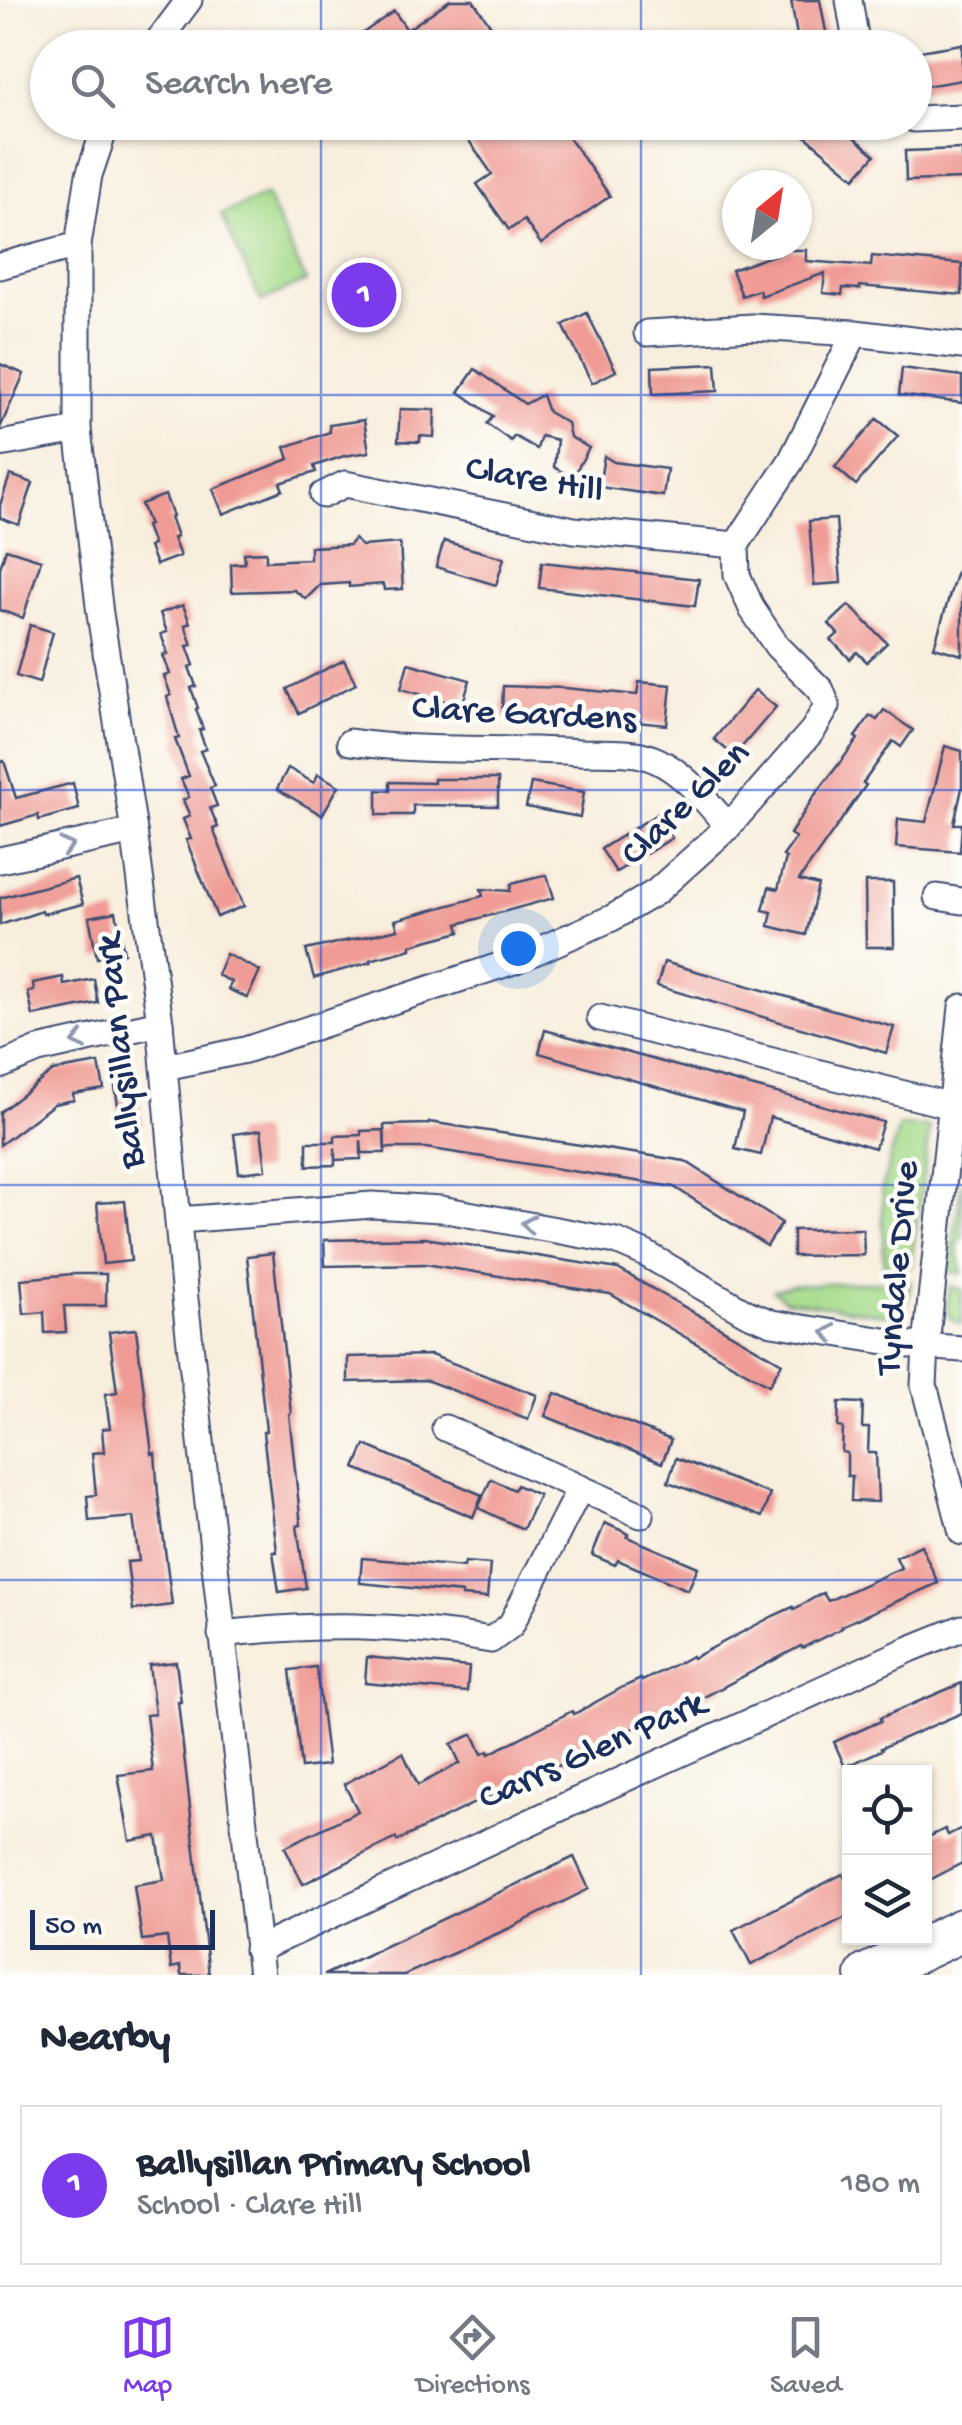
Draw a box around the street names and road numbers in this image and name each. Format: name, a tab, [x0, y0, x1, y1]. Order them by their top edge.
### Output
street label: Clare Hill	[462, 448, 606, 516]
street label: Clare Gardens	[411, 688, 638, 744]
street label: Clare Glen	[613, 733, 761, 877]
street label: Ballysillan Park	[88, 929, 157, 1171]
street label: Tyndale Drive	[869, 1159, 931, 1379]
street label: Carrs Glen Park	[473, 1682, 716, 1823]

